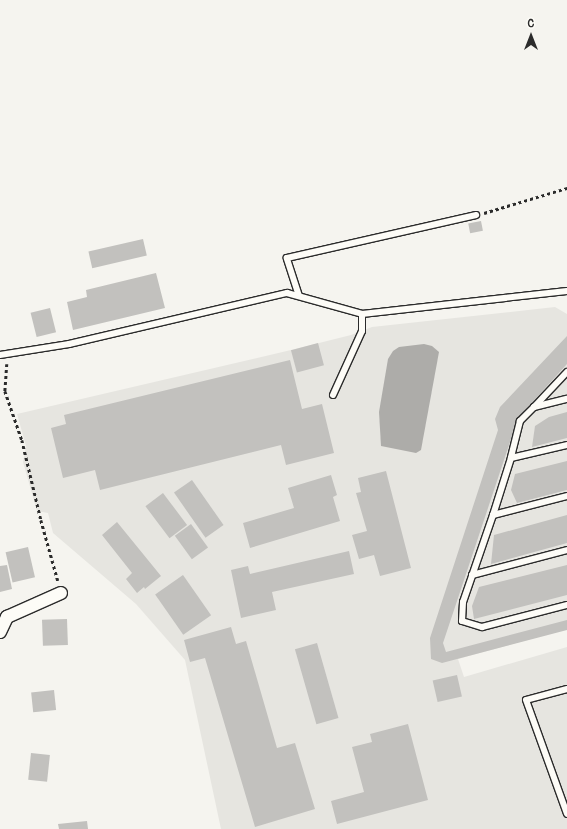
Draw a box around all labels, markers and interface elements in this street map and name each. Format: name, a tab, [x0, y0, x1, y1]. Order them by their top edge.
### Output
north arrow	[511, 16, 551, 56]
text: С	[528, 17, 534, 30]

